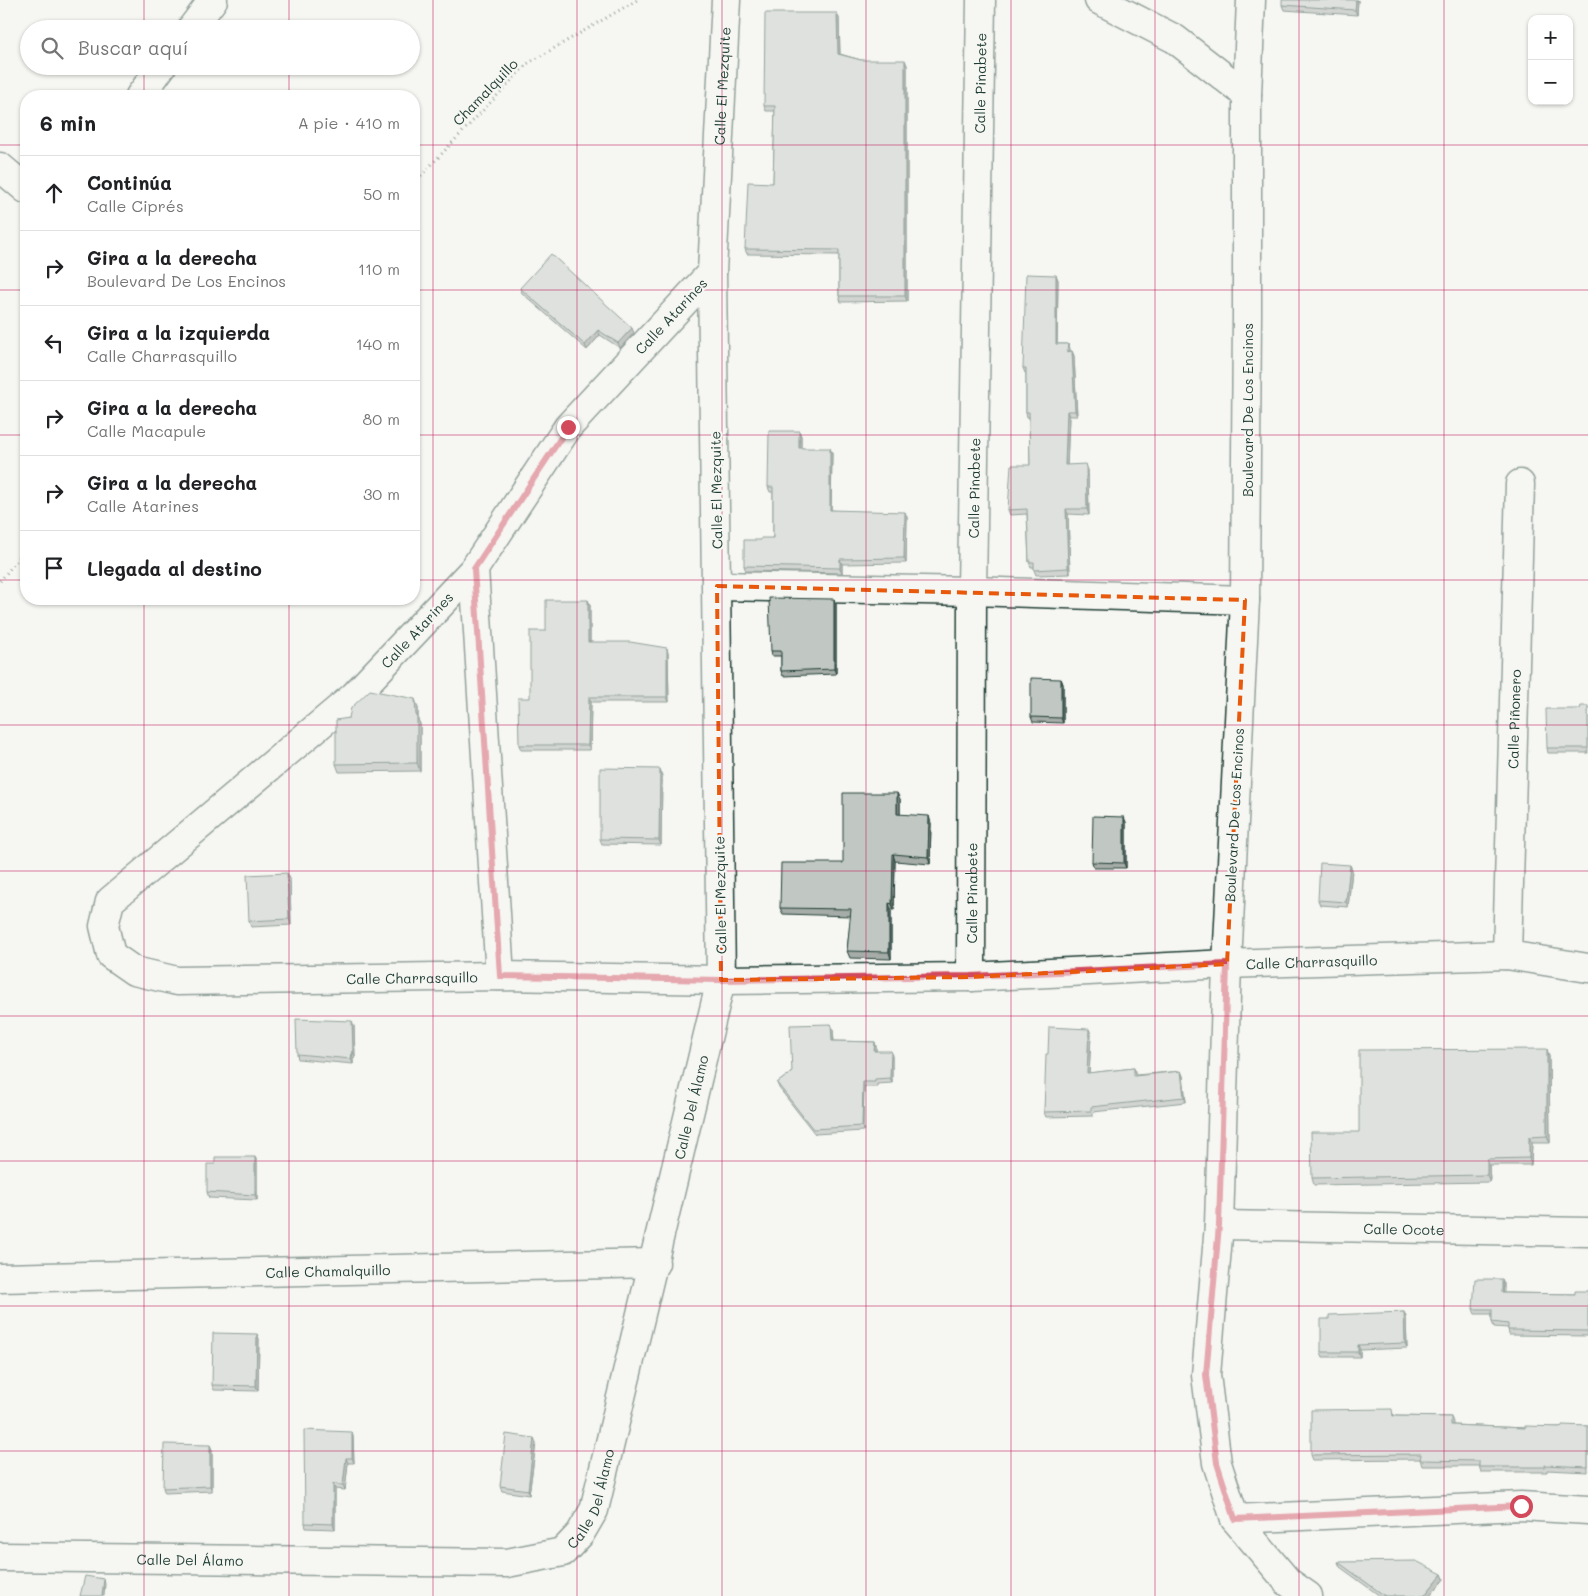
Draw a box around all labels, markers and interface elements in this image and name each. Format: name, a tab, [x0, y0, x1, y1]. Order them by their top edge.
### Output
map controls	[1528, 15, 1573, 105]
button: +	[1528, 15, 1573, 60]
search box	[20, 20, 420, 75]
street label: Calle El Mezquite	[709, 26, 734, 146]
street label: Calle Pinabete	[969, 33, 990, 134]
icon: search	[38, 34, 66, 62]
text: Buscar aquí	[78, 35, 188, 60]
street label: Chamalquillo	[448, 54, 522, 130]
button: −	[1528, 60, 1573, 105]
text: 6 min	[40, 109, 96, 136]
text: A pie · 410 m	[298, 112, 400, 133]
text: Continúa	[87, 170, 172, 195]
icon: ahead	[40, 179, 68, 207]
text: 50 m	[363, 183, 400, 204]
text: Calle Ciprés	[87, 195, 184, 216]
text: Gira a la derecha	[87, 245, 257, 270]
icon: right	[40, 254, 68, 282]
text: 110 m	[358, 258, 400, 279]
text: Boulevard De Los Encinos	[87, 270, 286, 291]
street label: Calle Atarines	[631, 274, 711, 358]
text: Gira a la izquierda	[87, 320, 270, 345]
street label: Boulevard De Los Encinos	[1238, 323, 1257, 497]
icon: left	[40, 329, 68, 357]
text: 140 m	[356, 333, 400, 354]
text: Calle Charrasquillo	[87, 345, 237, 366]
text: Gira a la derecha	[87, 395, 257, 420]
icon: right	[40, 404, 68, 432]
text: 80 m	[363, 408, 400, 429]
route end	[557, 416, 580, 439]
text: Calle Macapule	[87, 420, 206, 441]
street label: Calle El Mezquite	[705, 431, 727, 549]
street label: Calle Pinabete	[963, 438, 984, 539]
text: Gira a la derecha	[87, 470, 257, 495]
icon: right	[40, 479, 68, 507]
text: 30 m	[363, 483, 400, 504]
text: Calle Atarines	[87, 495, 199, 516]
icon: arrive	[40, 554, 68, 582]
text: Llegada al destino	[87, 556, 262, 581]
street label: Calle Atarines	[377, 588, 457, 672]
street label: Calle Piñonero	[1503, 669, 1524, 769]
street label: Boulevard De Los Encinos	[1220, 728, 1248, 902]
street label: Calle El Mezquite	[709, 836, 731, 954]
street label: Calle Pinabete	[962, 843, 981, 943]
street label: Calle Charrasquillo	[1246, 950, 1378, 973]
street label: Calle Charrasquillo	[346, 967, 478, 988]
street label: Calle Del Álamo	[669, 1053, 712, 1161]
street label: Calle Ocote	[1363, 1218, 1445, 1239]
street label: Calle Chamalquillo	[265, 1260, 391, 1281]
street label: Calle Del Álamo	[562, 1447, 618, 1552]
route start	[1510, 1495, 1533, 1518]
street label: Calle Del Álamo	[137, 1549, 243, 1569]

